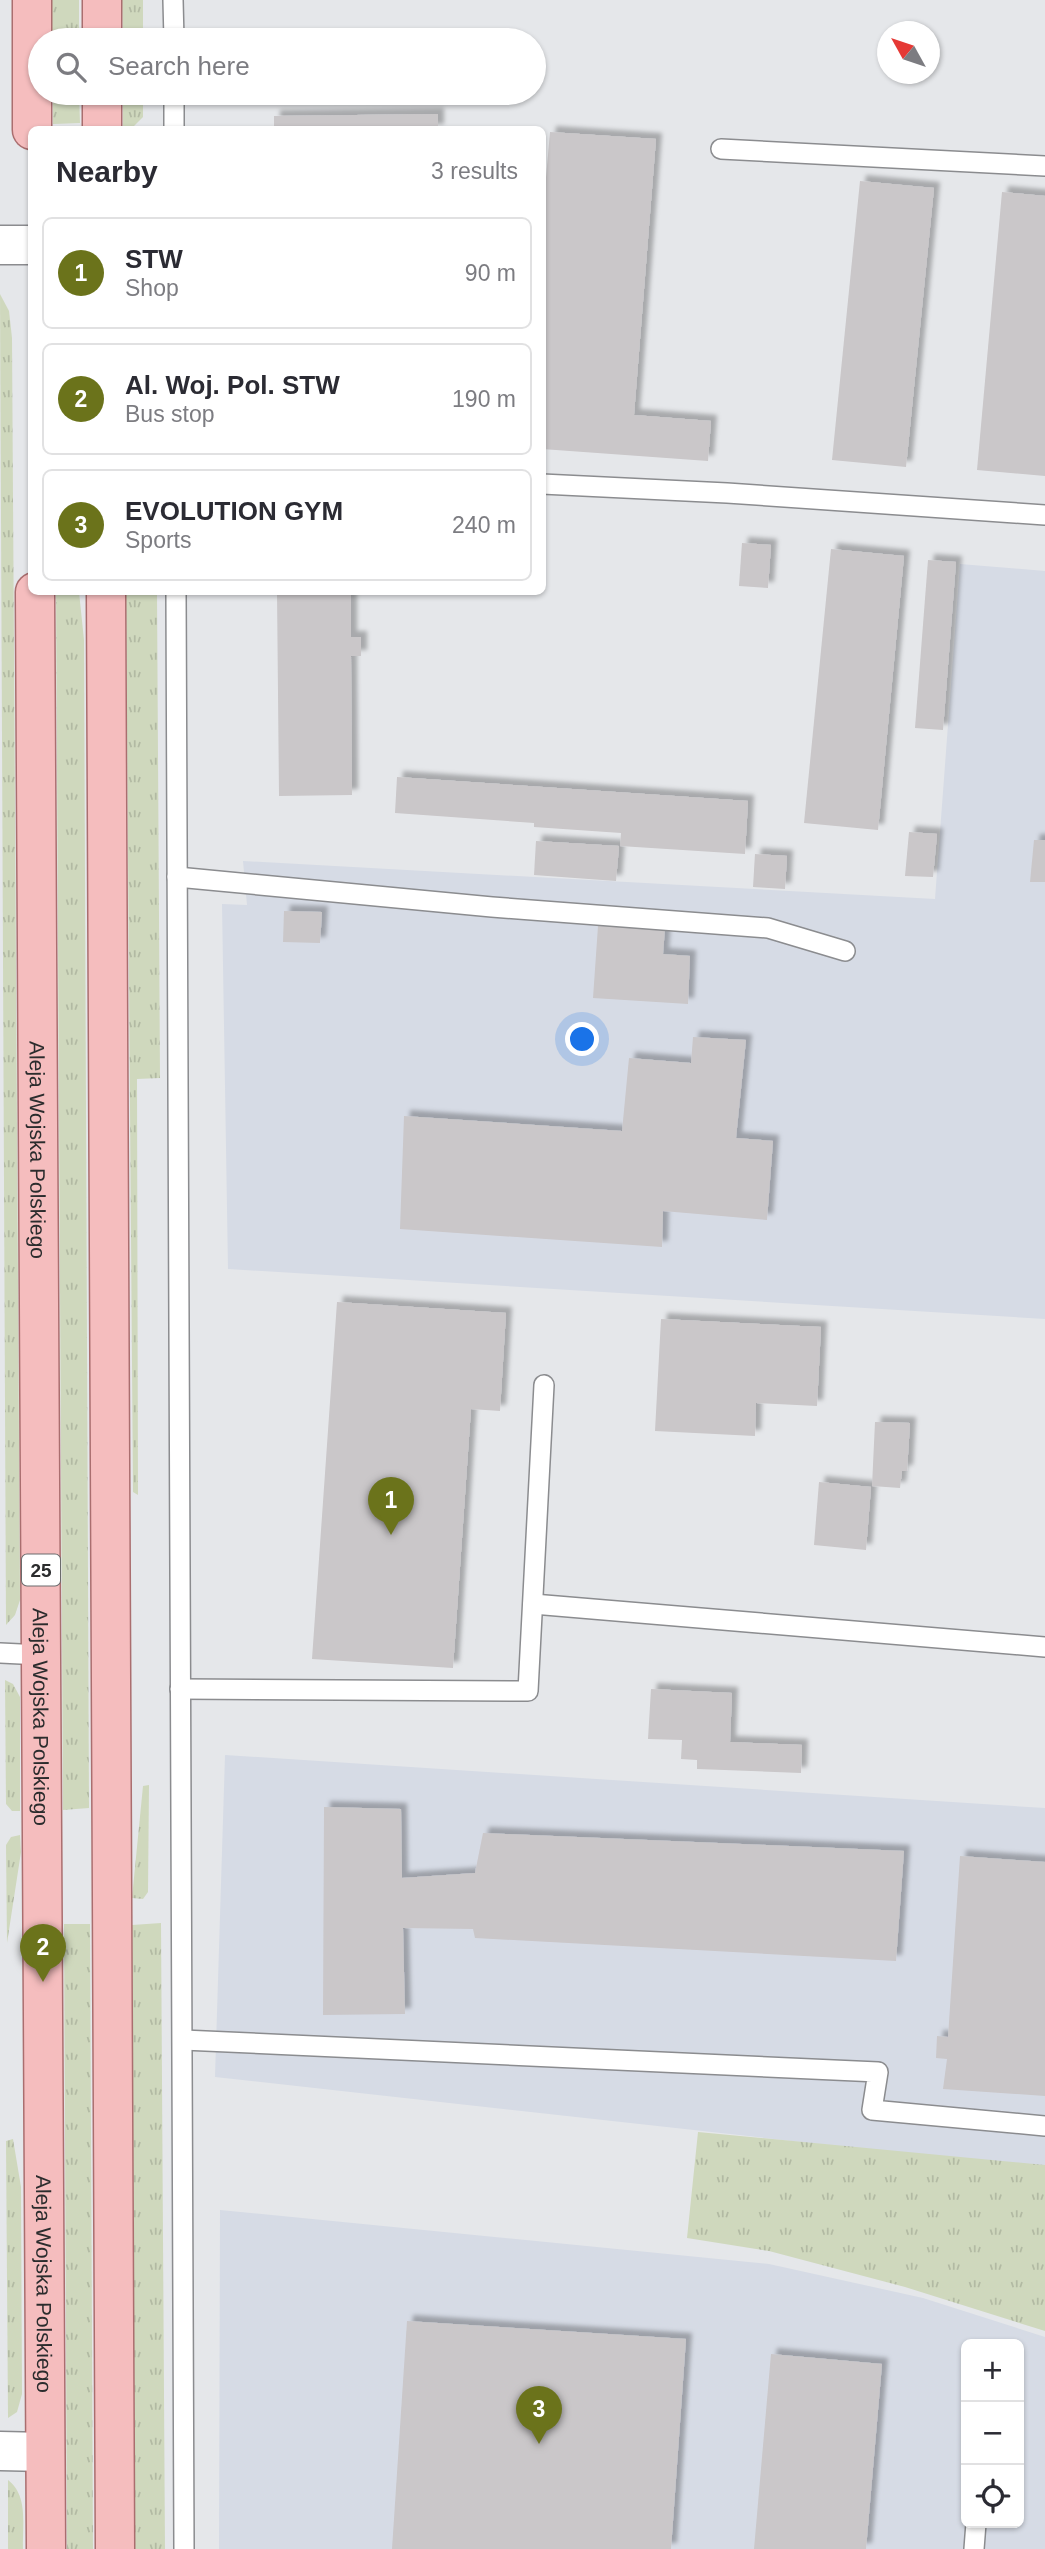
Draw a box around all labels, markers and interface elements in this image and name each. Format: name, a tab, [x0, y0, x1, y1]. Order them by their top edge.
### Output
north arrow	[877, 21, 940, 84]
search box	[28, 28, 546, 105]
icon: search	[52, 48, 90, 86]
text: Search here	[108, 51, 250, 81]
text: Nearby	[56, 155, 158, 188]
text: 3 results	[431, 158, 518, 184]
text: STW	[125, 244, 183, 274]
text: 1	[75, 260, 87, 286]
text: 90 m	[465, 260, 516, 286]
text: Shop	[125, 275, 179, 301]
text: Al. Woj. Pol. STW	[125, 370, 340, 400]
text: 2	[75, 386, 87, 412]
text: 190 m	[452, 386, 516, 412]
text: Bus stop	[125, 401, 215, 427]
text: EVOLUTION GYM	[125, 496, 343, 526]
text: 3	[75, 512, 87, 538]
text: 240 m	[452, 512, 516, 538]
text: Sports	[125, 527, 191, 553]
your location	[565, 1022, 599, 1056]
street label: Aleja Wojska Polskiego	[26, 1041, 50, 1259]
pin: 1	[368, 1477, 414, 1535]
road number: 25	[22, 1554, 60, 1586]
street label: Aleja Wojska Polskiego	[29, 1608, 53, 1826]
pin: 2	[20, 1924, 66, 1982]
street label: Aleja Wojska Polskiego	[32, 2175, 57, 2393]
map controls	[961, 2339, 1024, 2528]
button: +	[961, 2339, 1024, 2402]
pin: 3	[516, 2386, 562, 2444]
button: −	[961, 2402, 1024, 2465]
button: locate	[961, 2465, 1024, 2528]

